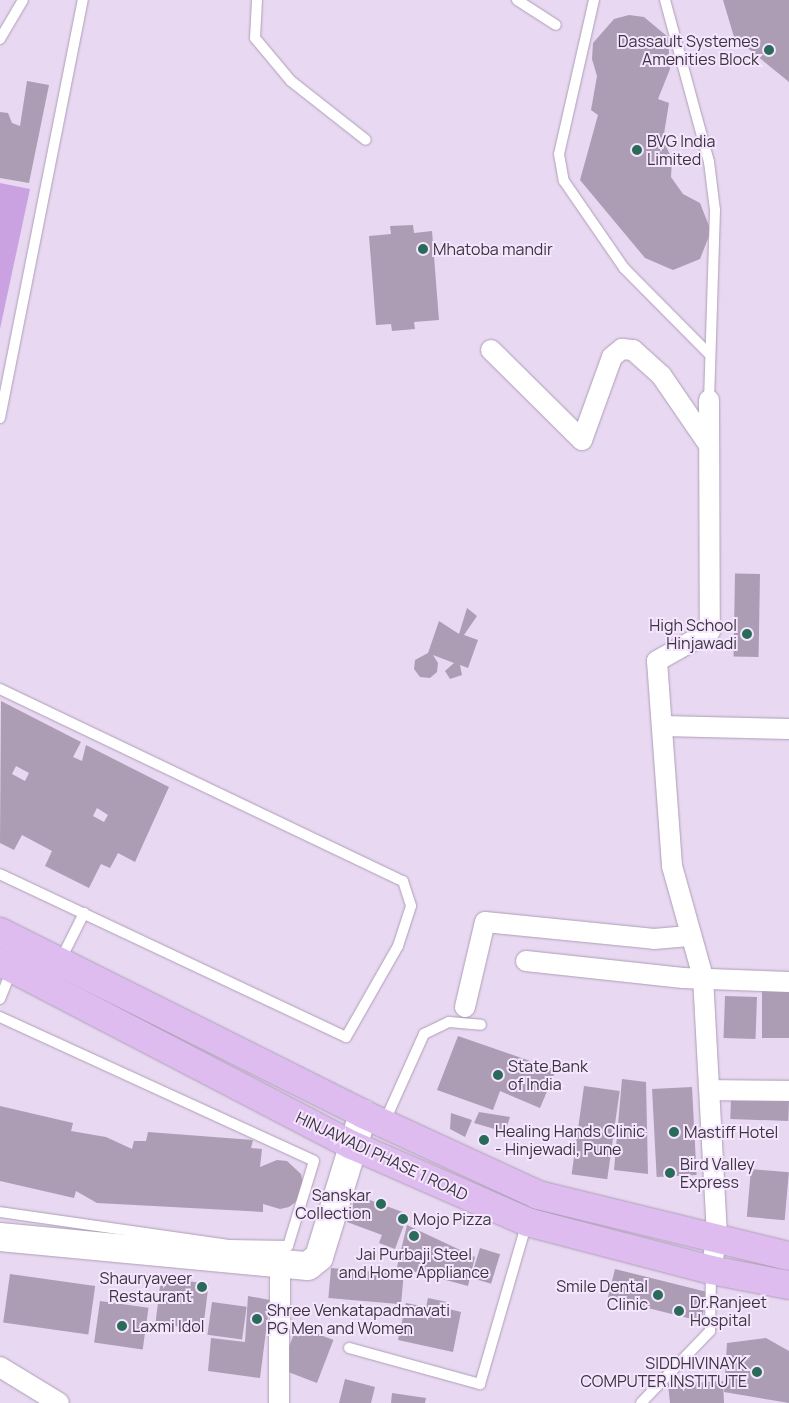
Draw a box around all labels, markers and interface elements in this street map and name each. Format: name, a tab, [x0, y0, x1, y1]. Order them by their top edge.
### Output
place label: Dassault Systemes Amenities Block	[618, 31, 759, 69]
marker: Dassault Systemes Amenities Block	[763, 44, 775, 56]
place label: BVG India Limited	[647, 131, 715, 169]
marker: BVG India Limited	[631, 144, 643, 156]
place label: Mhatoba mandir	[433, 239, 553, 259]
marker: Mhatoba mandir	[417, 243, 429, 255]
place label: High School Hinjawadi	[649, 615, 737, 653]
marker: High School Hinjawadi	[741, 628, 753, 640]
place label: State Bank of India	[508, 1056, 588, 1094]
marker: State Bank of India	[492, 1069, 504, 1081]
street label: HINJAWADI PHASE 1 ROAD	[293, 1108, 471, 1204]
place label: Healing Hands Clinic - Hinjewadi, Pune	[495, 1121, 645, 1159]
place label: Mastiff Hotel	[684, 1122, 778, 1142]
marker: Mastiff Hotel	[668, 1126, 680, 1138]
marker: Healing Hands Clinic - Hinjewadi, Pune	[477, 1133, 491, 1147]
place label: Bird Valley Express	[680, 1154, 755, 1192]
marker: Bird Valley Express	[664, 1167, 676, 1179]
place label: Sanskar Collection	[295, 1185, 371, 1223]
marker: Sanskar Collection	[375, 1198, 387, 1210]
place label: Mojo Pizza	[413, 1209, 491, 1229]
marker: Mojo Pizza	[397, 1213, 409, 1225]
marker: Jai Purbaji Steel and Home Appliance	[408, 1230, 420, 1242]
place label: Jai Purbaji Steel and Home Appliance	[339, 1244, 489, 1282]
place label: Shauryaveer Restaurant	[100, 1268, 192, 1306]
place label: Smile Dental Clinic	[556, 1276, 648, 1314]
marker: Shauryaveer Restaurant	[196, 1281, 208, 1293]
marker: Smile Dental Clinic	[652, 1289, 664, 1301]
place label: Dr.Ranjeet Hospital	[690, 1292, 767, 1330]
place label: Shree Venkatapadmavati PG Men and Women	[267, 1300, 450, 1338]
marker: Dr.Ranjeet Hospital	[672, 1304, 686, 1318]
marker: Shree Venkatapadmavati PG Men and Women	[251, 1313, 263, 1325]
place label: Laxmi Idol	[132, 1316, 204, 1336]
marker: Laxmi Idol	[116, 1320, 128, 1332]
place label: SIDDHIVINAYK COMPUTER INSTITUTE	[580, 1353, 747, 1391]
marker: SIDDHIVINAYK COMPUTER INSTITUTE	[751, 1366, 763, 1378]

